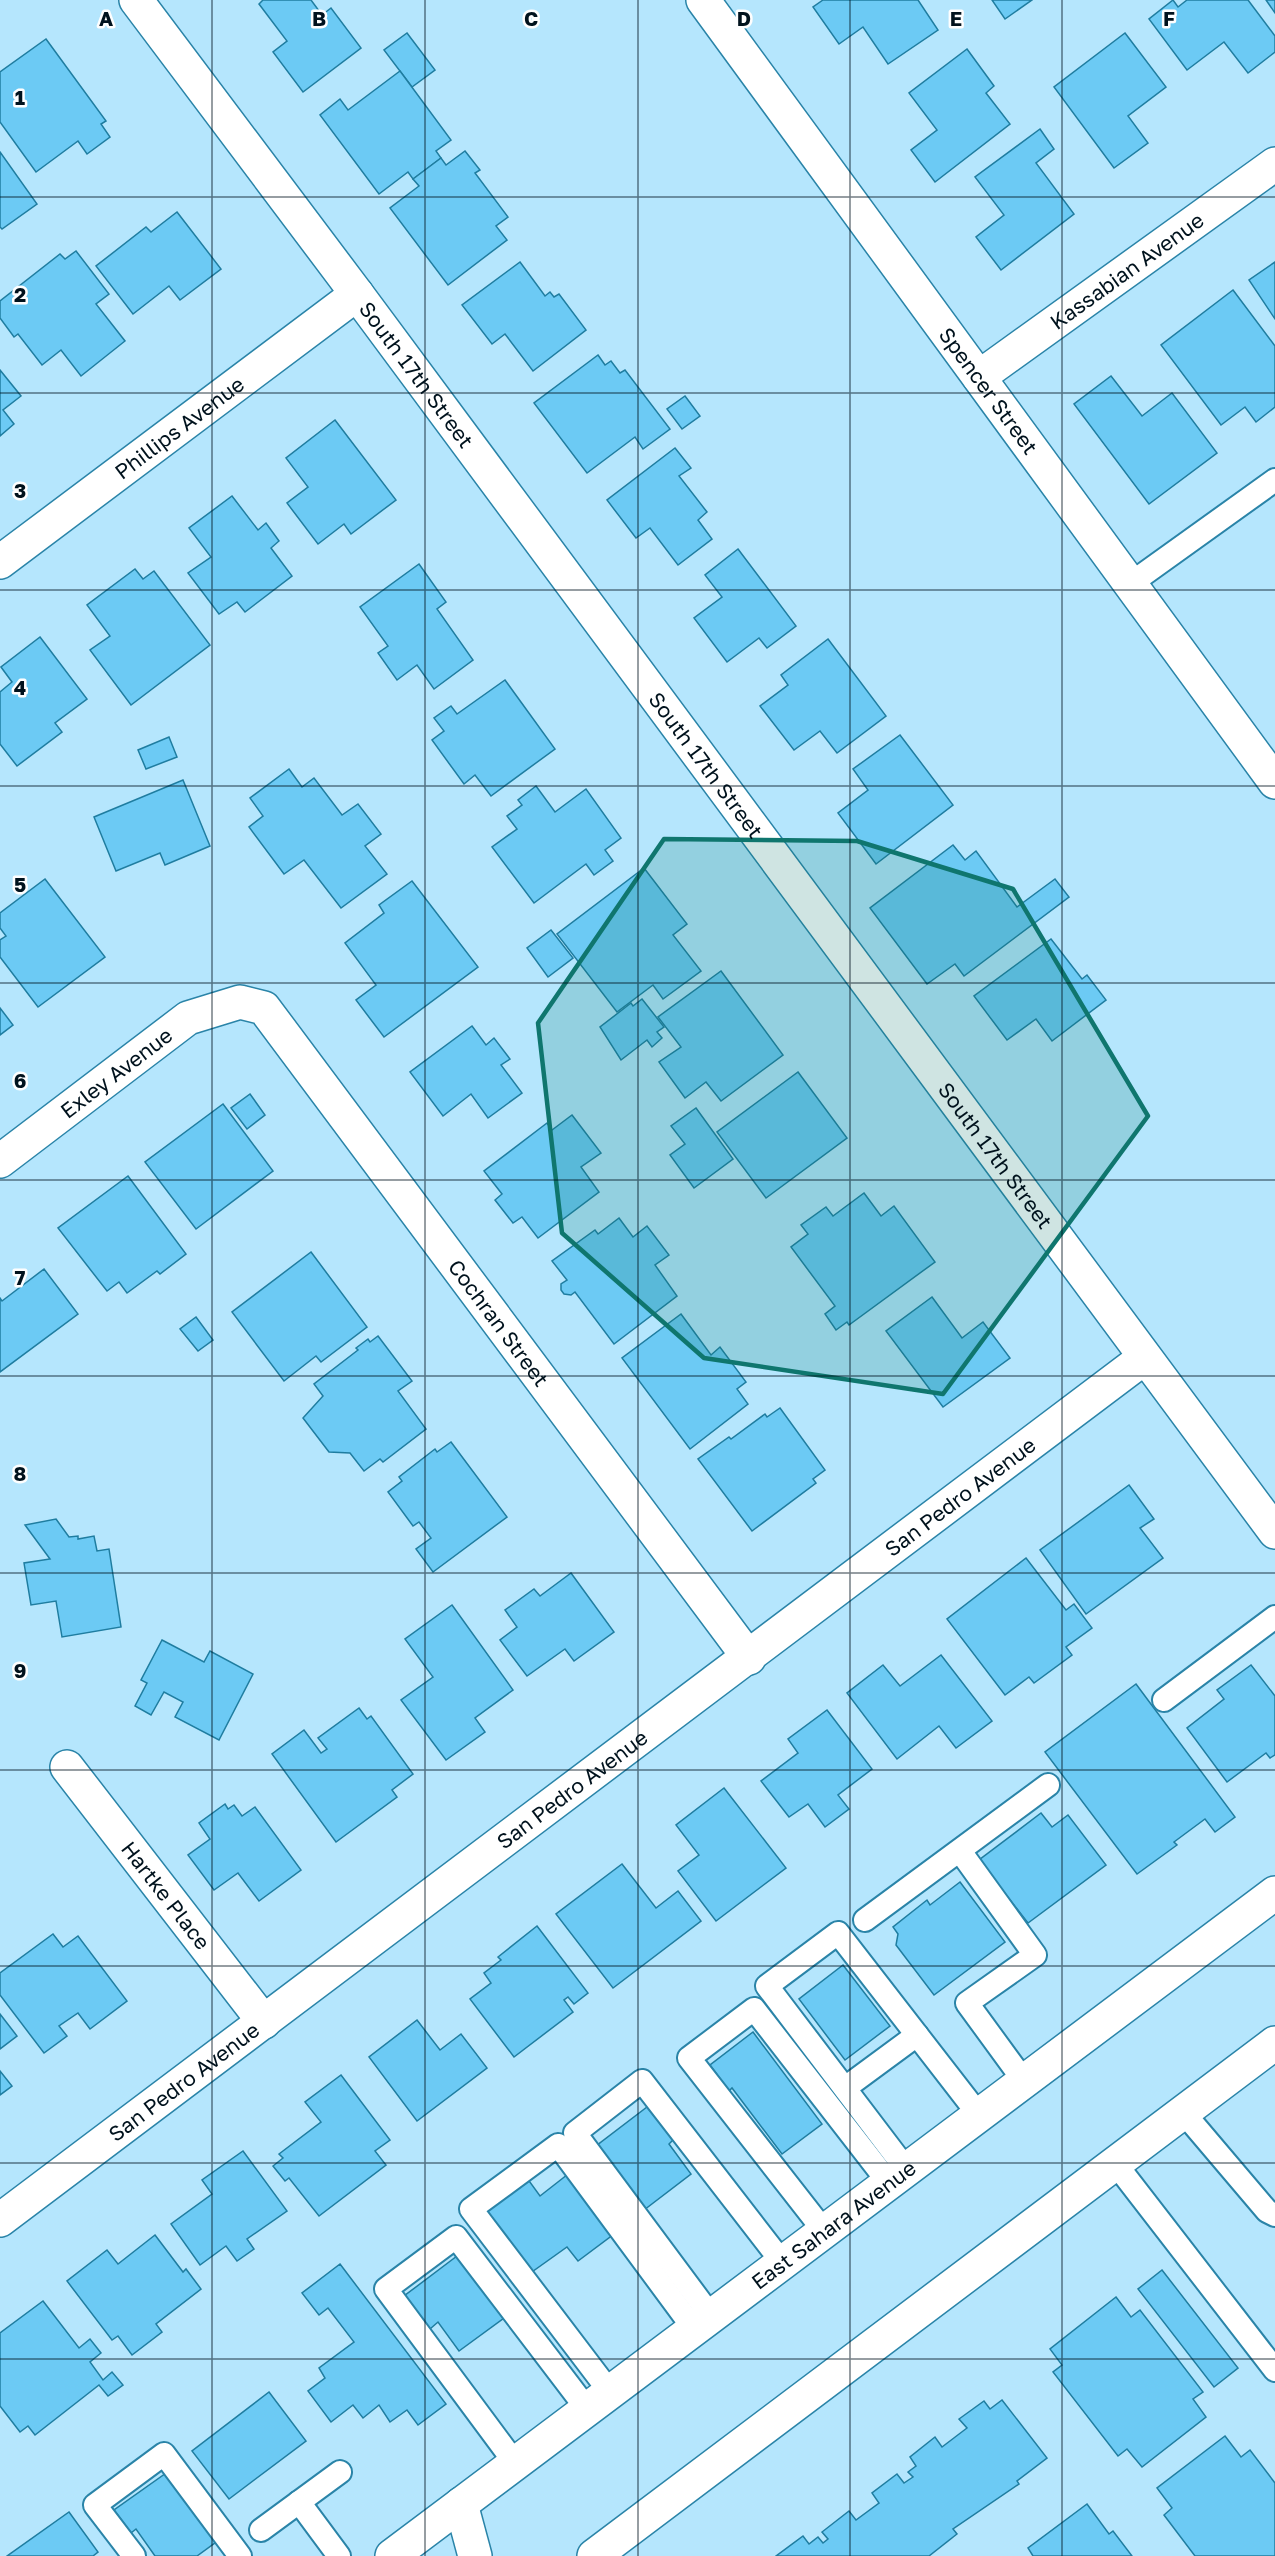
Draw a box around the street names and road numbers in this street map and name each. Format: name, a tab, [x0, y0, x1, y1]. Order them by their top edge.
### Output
street label: Kassabian Avenue	[1045, 207, 1209, 335]
street label: South 17th Street	[354, 296, 479, 453]
street label: Spencer Street	[934, 322, 1044, 459]
street label: Phillips Avenue	[109, 371, 249, 484]
street label: South 17th Street	[643, 687, 769, 843]
street label: Exley Avenue	[55, 1022, 177, 1123]
street label: South 17th Street	[933, 1077, 1058, 1233]
street label: Cochran Street	[443, 1254, 555, 1391]
street label: San Pedro Avenue	[879, 1431, 1041, 1562]
street label: San Pedro Avenue	[491, 1724, 652, 1854]
street label: Hartke Place	[116, 1836, 216, 1954]
street label: San Pedro Avenue	[103, 2016, 264, 2147]
street label: East Sahara Avenue	[746, 2155, 921, 2295]

